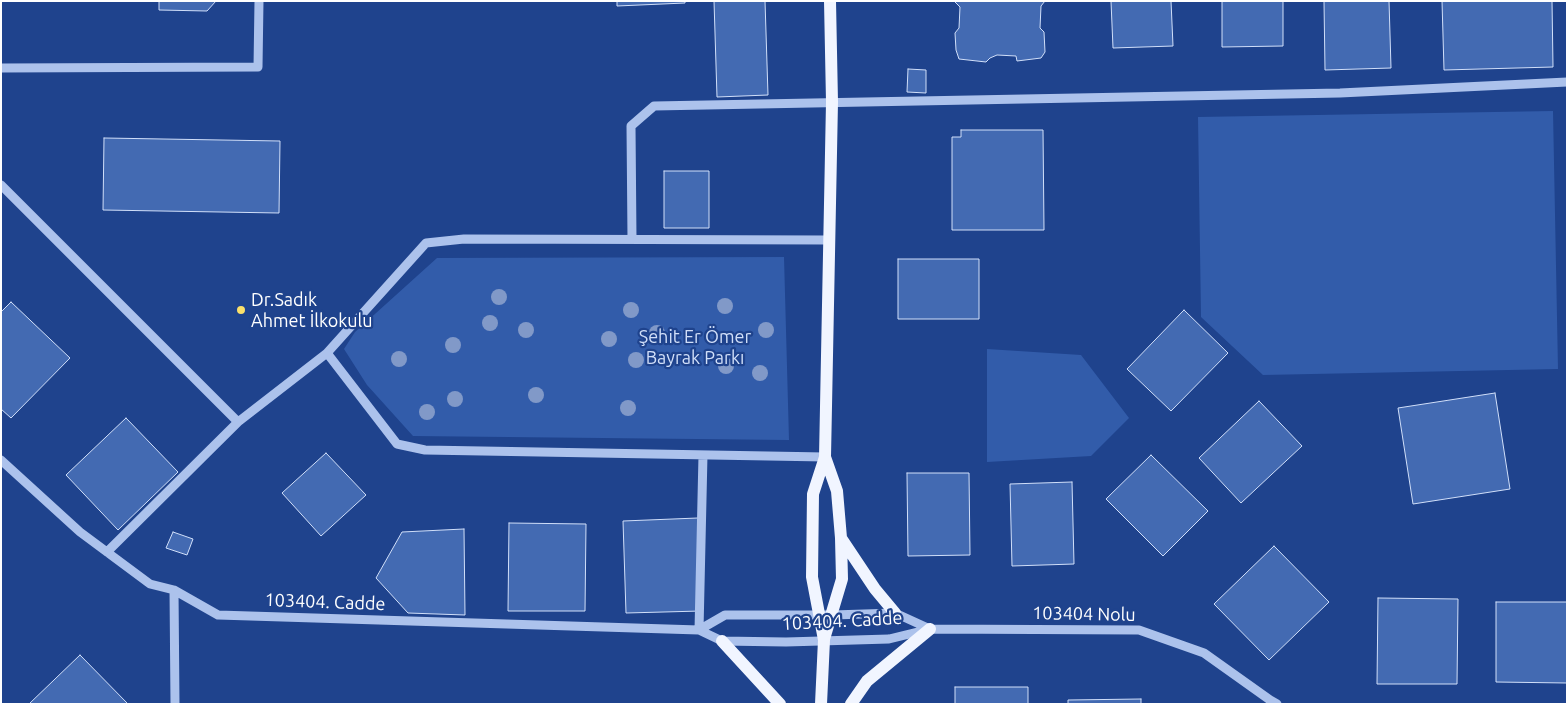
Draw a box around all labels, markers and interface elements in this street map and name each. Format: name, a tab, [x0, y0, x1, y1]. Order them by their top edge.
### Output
place label: Dr.Sadık Ahmet İlkokulu	[251, 289, 373, 332]
marker: Dr.Sadık Ahmet İlkokulu	[235, 304, 247, 316]
park label: Şehit Er Ömer Bayrak Parkı	[639, 326, 751, 368]
street label: 103404. Cadde	[264, 589, 386, 615]
street label: 103404 Nolu	[1032, 602, 1136, 626]
street label: 103404. Cadde	[781, 607, 903, 635]

